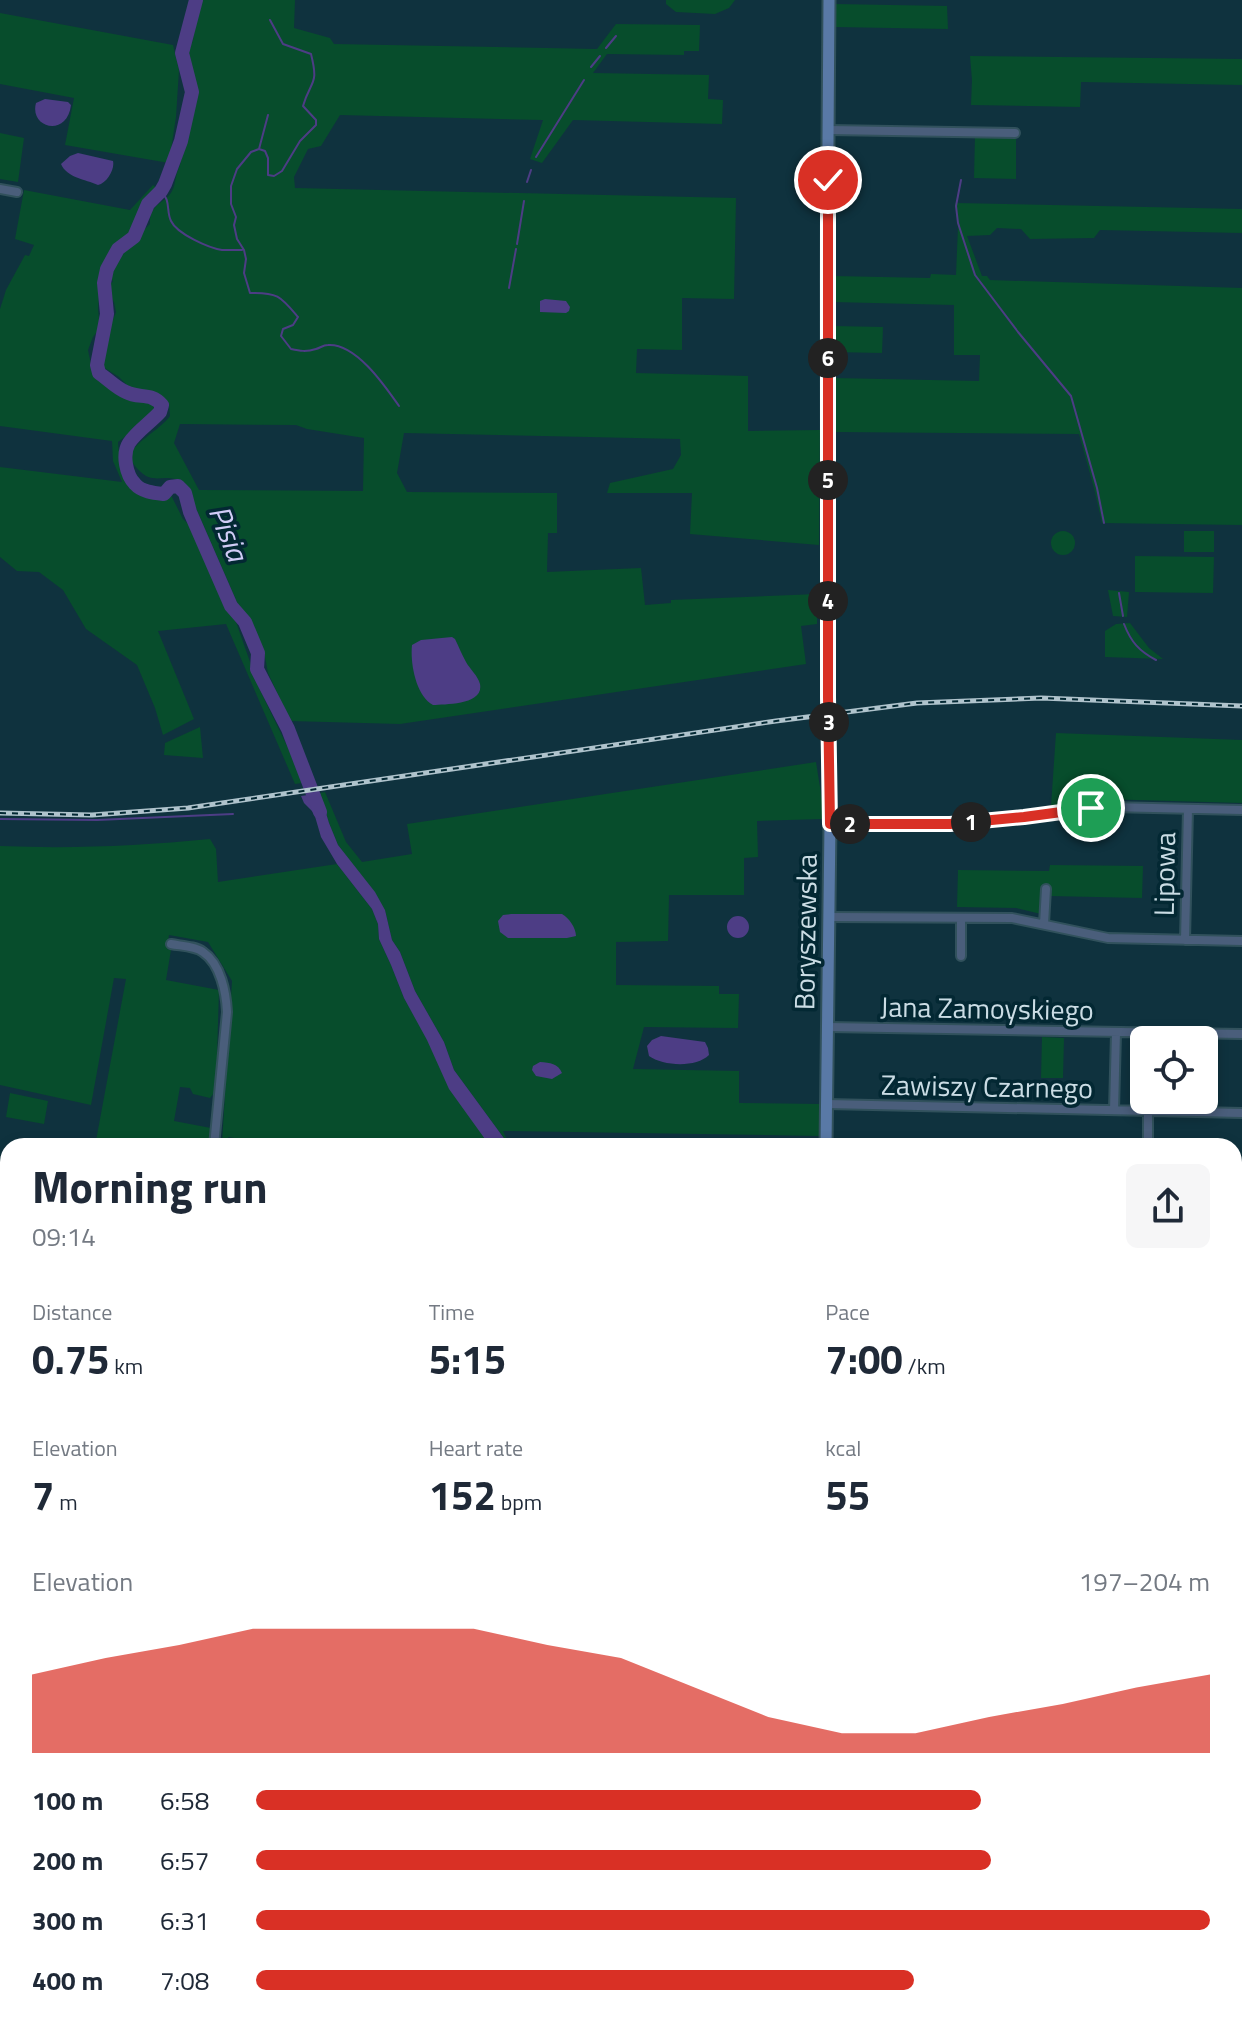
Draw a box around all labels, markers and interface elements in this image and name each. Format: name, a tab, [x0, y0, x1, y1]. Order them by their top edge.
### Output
pin	[794, 146, 862, 214]
icon: check	[806, 158, 850, 202]
pin: 6	[808, 338, 848, 378]
text: 6	[822, 341, 834, 375]
pin: 5	[808, 460, 848, 500]
text: 5	[822, 463, 834, 497]
water label: Pisia	[197, 498, 262, 570]
pin: 4	[808, 581, 848, 621]
text: 4	[822, 584, 834, 618]
pin: 3	[809, 702, 849, 742]
text: 3	[823, 705, 835, 739]
pin	[1057, 774, 1125, 842]
icon: arrive	[1069, 786, 1113, 830]
pin: 1	[951, 802, 991, 842]
pin: 2	[830, 804, 870, 844]
text: 1	[965, 805, 977, 839]
text: 2	[844, 807, 856, 841]
street label: Lipowa	[1142, 832, 1186, 916]
street label: Boryszewska	[782, 853, 828, 1011]
street label: Jana Zamoyskiego	[880, 985, 1094, 1031]
map controls	[1130, 1026, 1218, 1114]
button: locate	[1130, 1026, 1218, 1114]
street label: Zawiszy Czarnego	[881, 1063, 1093, 1109]
text: Morning run	[32, 1153, 268, 1220]
button: share	[1126, 1164, 1210, 1248]
text: 09:14	[32, 1217, 96, 1256]
text: Distance	[32, 1295, 112, 1329]
text: Time	[429, 1295, 475, 1329]
text: Pace	[825, 1295, 870, 1329]
text: 0.75	[32, 1329, 109, 1390]
text: 5:15	[429, 1329, 506, 1390]
text: 7:00	[825, 1329, 903, 1390]
text: km	[109, 1349, 143, 1383]
text: /km	[903, 1349, 946, 1383]
text: Elevation	[32, 1431, 118, 1465]
text: Heart rate	[429, 1431, 523, 1465]
text: kcal	[825, 1431, 861, 1465]
text: 7	[32, 1465, 54, 1526]
text: 152	[429, 1465, 496, 1526]
text: 55	[825, 1465, 870, 1526]
text: m	[54, 1485, 78, 1519]
text: bpm	[496, 1485, 542, 1519]
text: Elevation	[32, 1562, 133, 1601]
text: 197–204 m	[1079, 1562, 1210, 1601]
text: 100 m	[32, 1781, 103, 1820]
text: 6:58	[160, 1781, 209, 1820]
text: 200 m	[32, 1841, 103, 1880]
text: 6:57	[160, 1841, 209, 1880]
text: 300 m	[32, 1901, 103, 1940]
text: 6:31	[160, 1901, 209, 1940]
text: 400 m	[32, 1961, 103, 2000]
text: 7:08	[160, 1961, 209, 2000]

